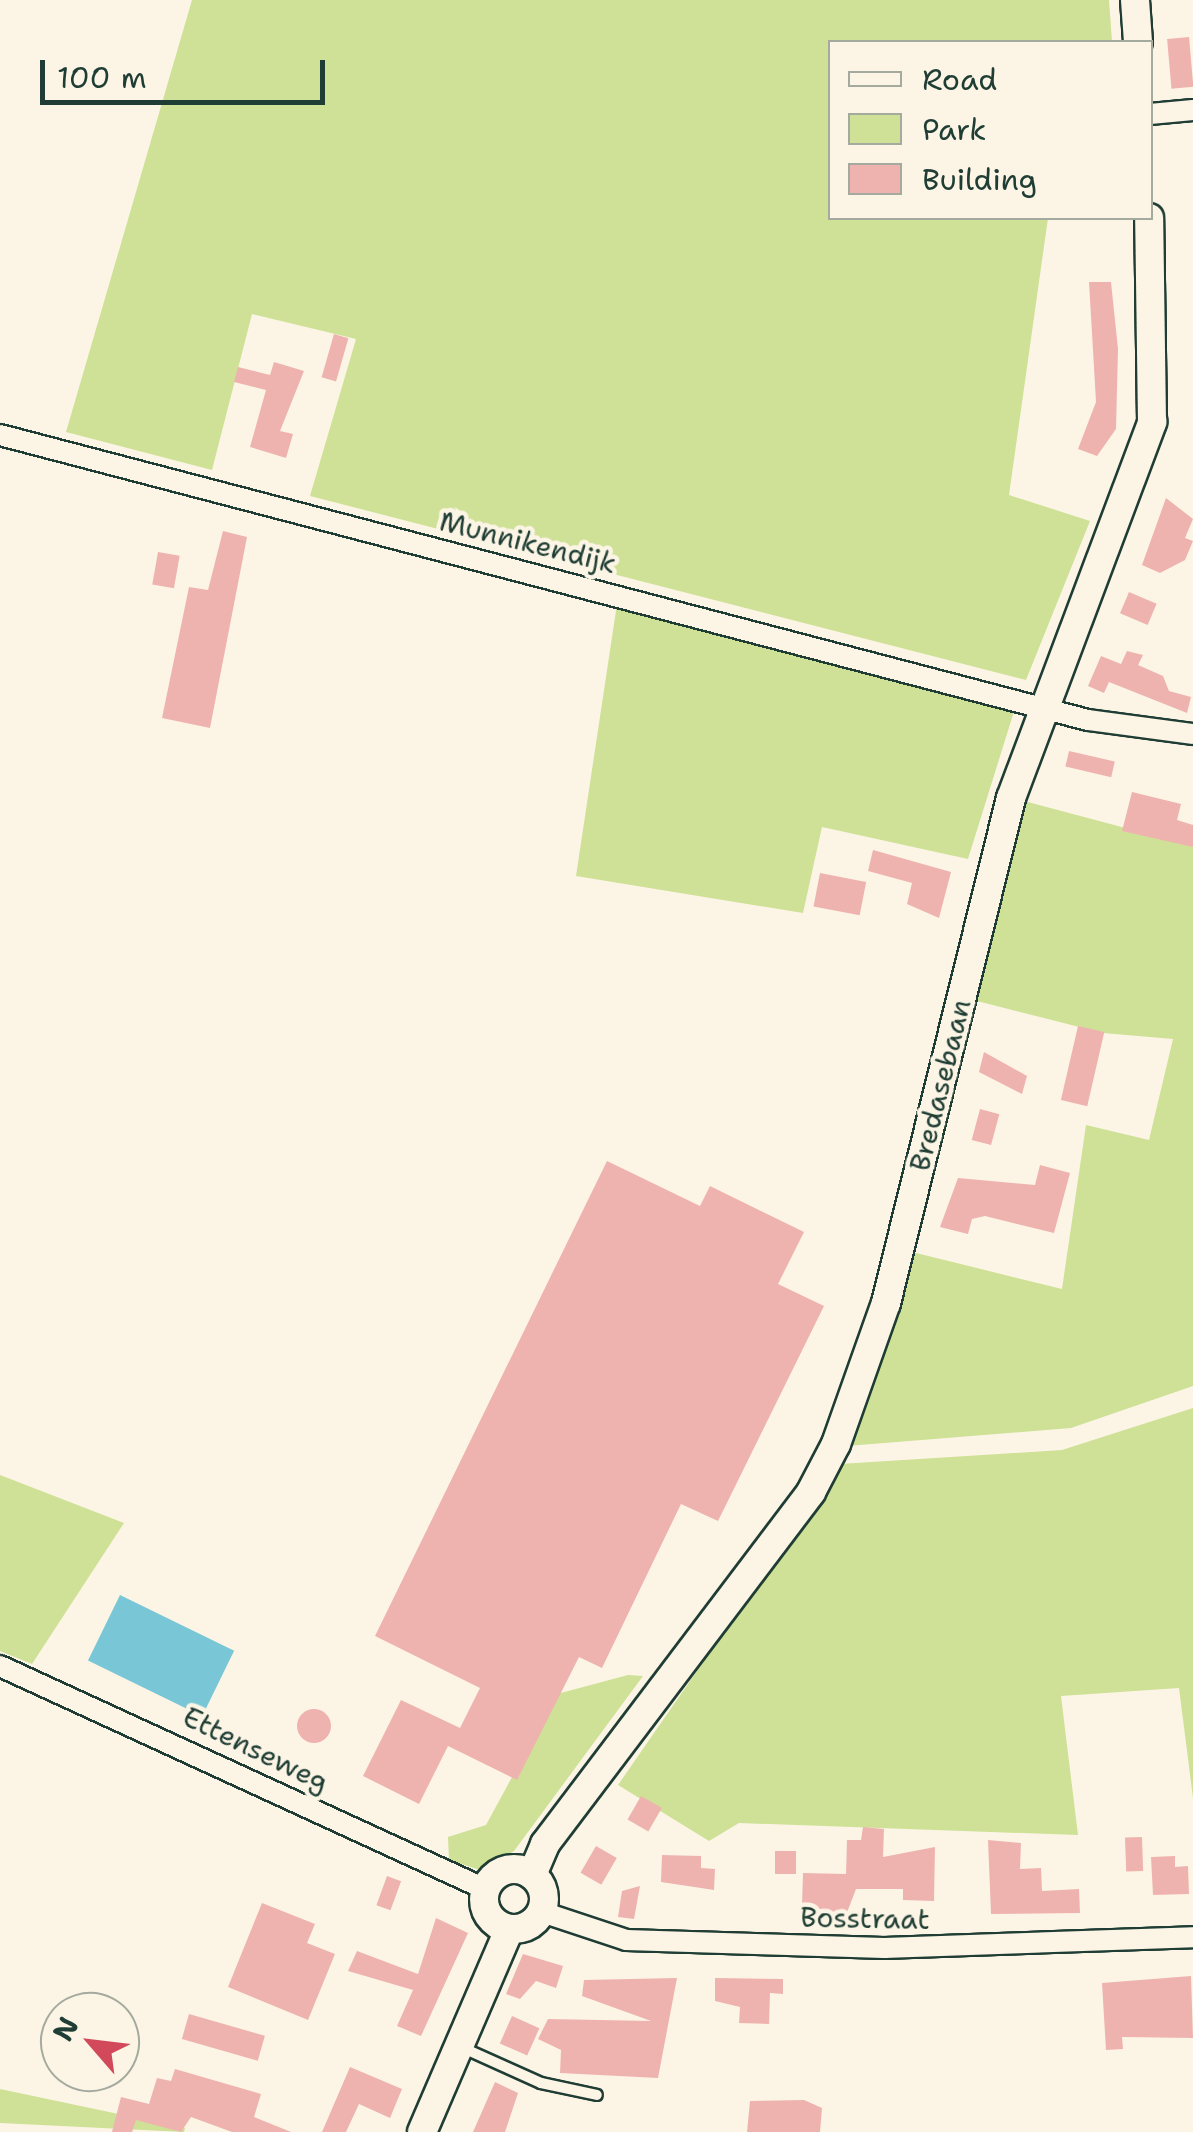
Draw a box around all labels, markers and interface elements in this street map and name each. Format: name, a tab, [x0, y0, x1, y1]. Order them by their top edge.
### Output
scale bar	[45, 40, 330, 102]
legend	[828, 40, 1153, 220]
text: 100 m	[57, 57, 147, 98]
text: Road	[922, 59, 997, 100]
text: Park	[922, 109, 986, 150]
text: Building	[922, 159, 1037, 200]
street label: Munnikendijk	[436, 504, 620, 580]
street label: Bredasebaan	[902, 996, 978, 1174]
street label: Ettenseweg	[178, 1699, 334, 1799]
street label: Bosstraat	[800, 1900, 930, 1936]
north arrow	[40, 1992, 140, 2092]
text: N	[43, 2010, 87, 2048]

